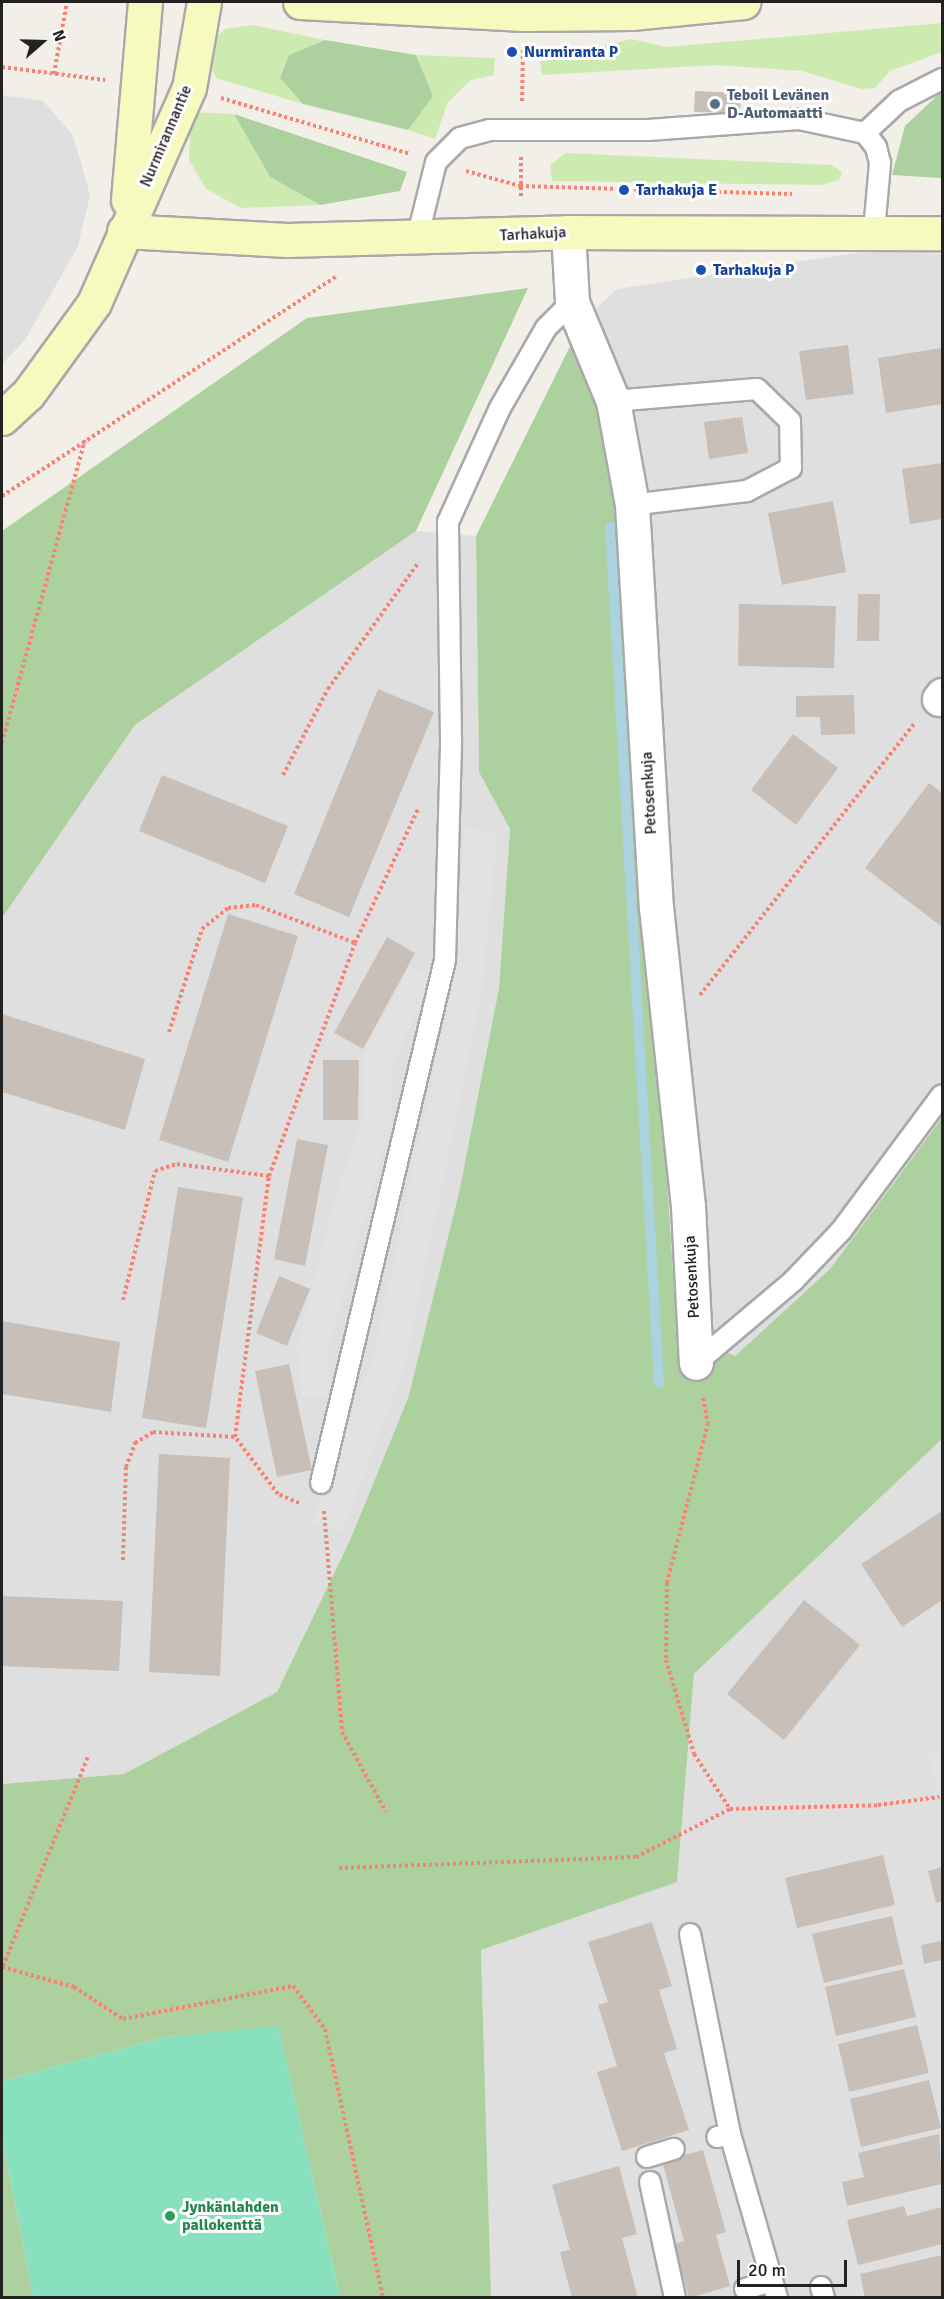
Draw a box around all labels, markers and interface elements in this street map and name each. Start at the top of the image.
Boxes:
north arrow [12,12,72,72]
text: N [48,27,70,44]
place label: Nurmiranta P [524,42,618,62]
marker: Nurmiranta P [505,45,519,59]
street label: Nurmirannantie [136,82,196,190]
place label: Teboil Levänen D-Automaatti [727,85,829,123]
marker: Teboil Levänen D-Automaatti [708,97,722,111]
place label: Tarhakuja E [636,180,717,200]
marker: Tarhakuja E [617,183,631,197]
street label: Tarhakuja [499,223,567,245]
place label: Tarhakuja P [713,260,794,280]
marker: Tarhakuja P [694,263,708,277]
street label: Petosenkuja [637,751,661,835]
street label: Petosenkuja [680,1235,704,1319]
place label: Jynkänlahden pallokenttä [182,2197,279,2235]
marker: Jynkänlahden pallokenttä [163,2209,177,2223]
scale bar [740,2248,850,2286]
text: 20 m [748,2259,786,2281]

